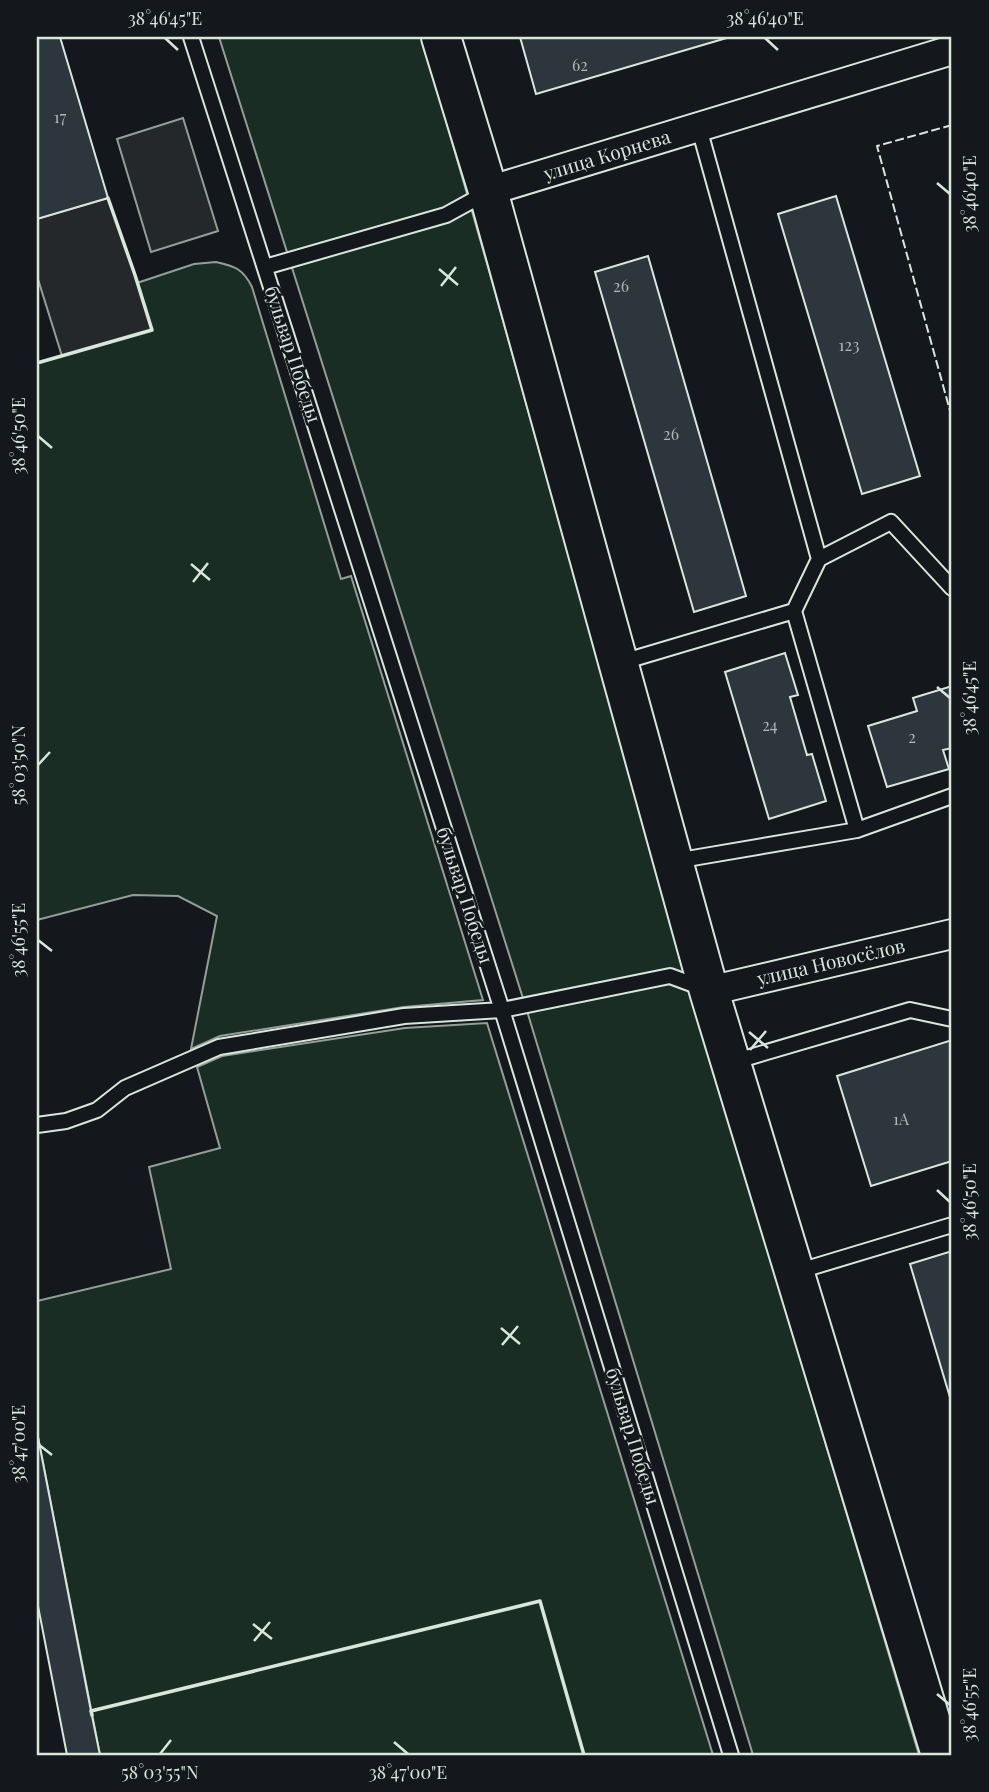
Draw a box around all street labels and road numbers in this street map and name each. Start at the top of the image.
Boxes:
street label: улица Корнева [539,122,674,186]
street label: бульвар Победы [260,282,328,425]
street label: бульвар Победы [432,823,500,966]
street label: улица Новосёлов [753,931,907,991]
street label: бульвар Победы [601,1364,667,1508]

